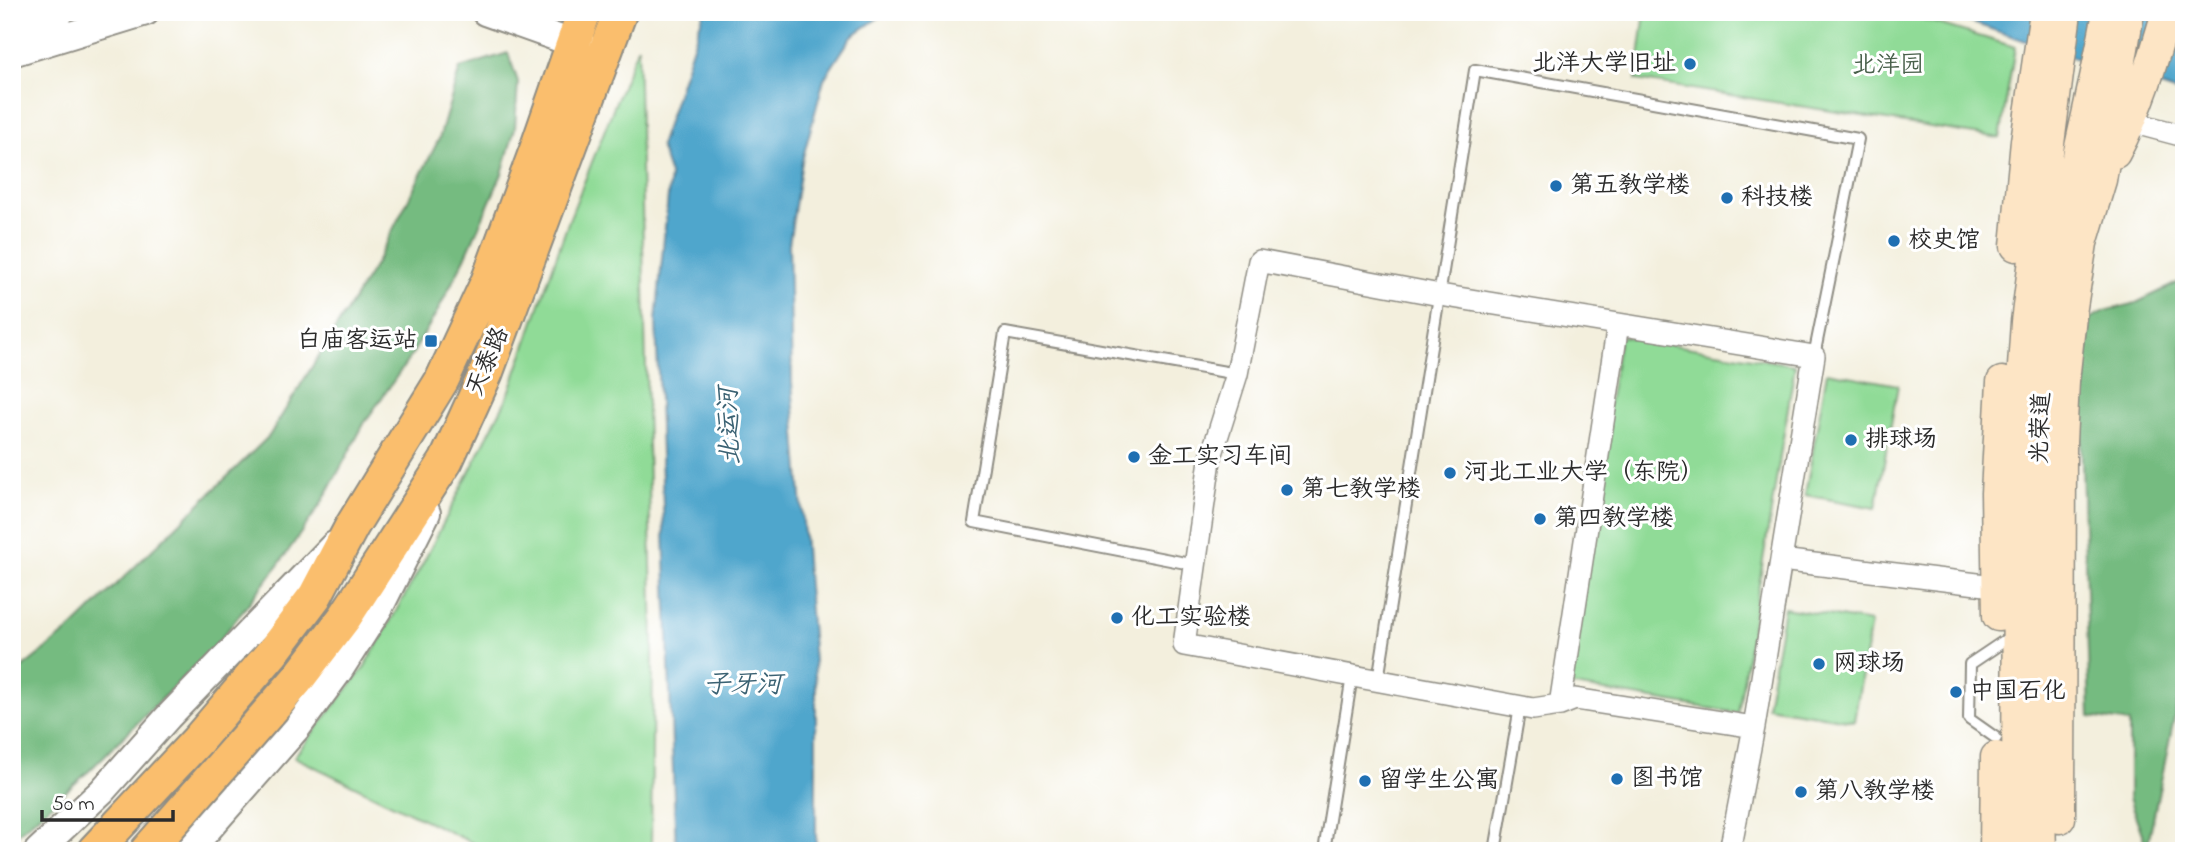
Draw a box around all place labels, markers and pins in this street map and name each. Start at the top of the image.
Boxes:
place label: 北洋大学旧址 [1532,47,1676,82]
marker: 北洋大学旧址 [1682,56,1698,72]
place label: 第五教学楼 [1570,169,1690,204]
marker: 第五教学楼 [1548,178,1564,194]
place label: 科技楼 [1741,181,1813,216]
marker: 科技楼 [1719,190,1735,206]
place label: 校史馆 [1908,224,1980,259]
marker: 校史馆 [1886,233,1902,249]
place label: 白庙客运站 [297,324,417,359]
marker: 白庙客运站 [423,333,439,349]
place label: 排球场 [1865,423,1937,458]
marker: 排球场 [1843,432,1859,448]
place label: 金工实习车间 [1148,440,1292,475]
marker: 金工实习车间 [1126,449,1142,465]
place label: 河北工业大学（东院） [1464,456,1704,491]
marker: 河北工业大学（东院） [1442,465,1458,481]
place label: 第七教学楼 [1301,473,1421,508]
marker: 第七教学楼 [1279,482,1295,498]
place label: 第四教学楼 [1554,502,1674,537]
marker: 第四教学楼 [1532,511,1548,527]
place label: 化工实验楼 [1131,601,1251,636]
marker: 化工实验楼 [1109,610,1125,626]
place label: 网球场 [1833,647,1905,682]
marker: 网球场 [1811,656,1827,672]
place label: 中国石化 [1970,675,2066,710]
marker: 中国石化 [1948,684,1964,700]
place label: 图书馆 [1631,762,1703,797]
place label: 留学生公寓 [1379,764,1499,799]
marker: 图书馆 [1609,771,1625,787]
marker: 留学生公寓 [1357,773,1373,789]
place label: 第八教学楼 [1815,775,1935,810]
marker: 第八教学楼 [1793,784,1809,800]

